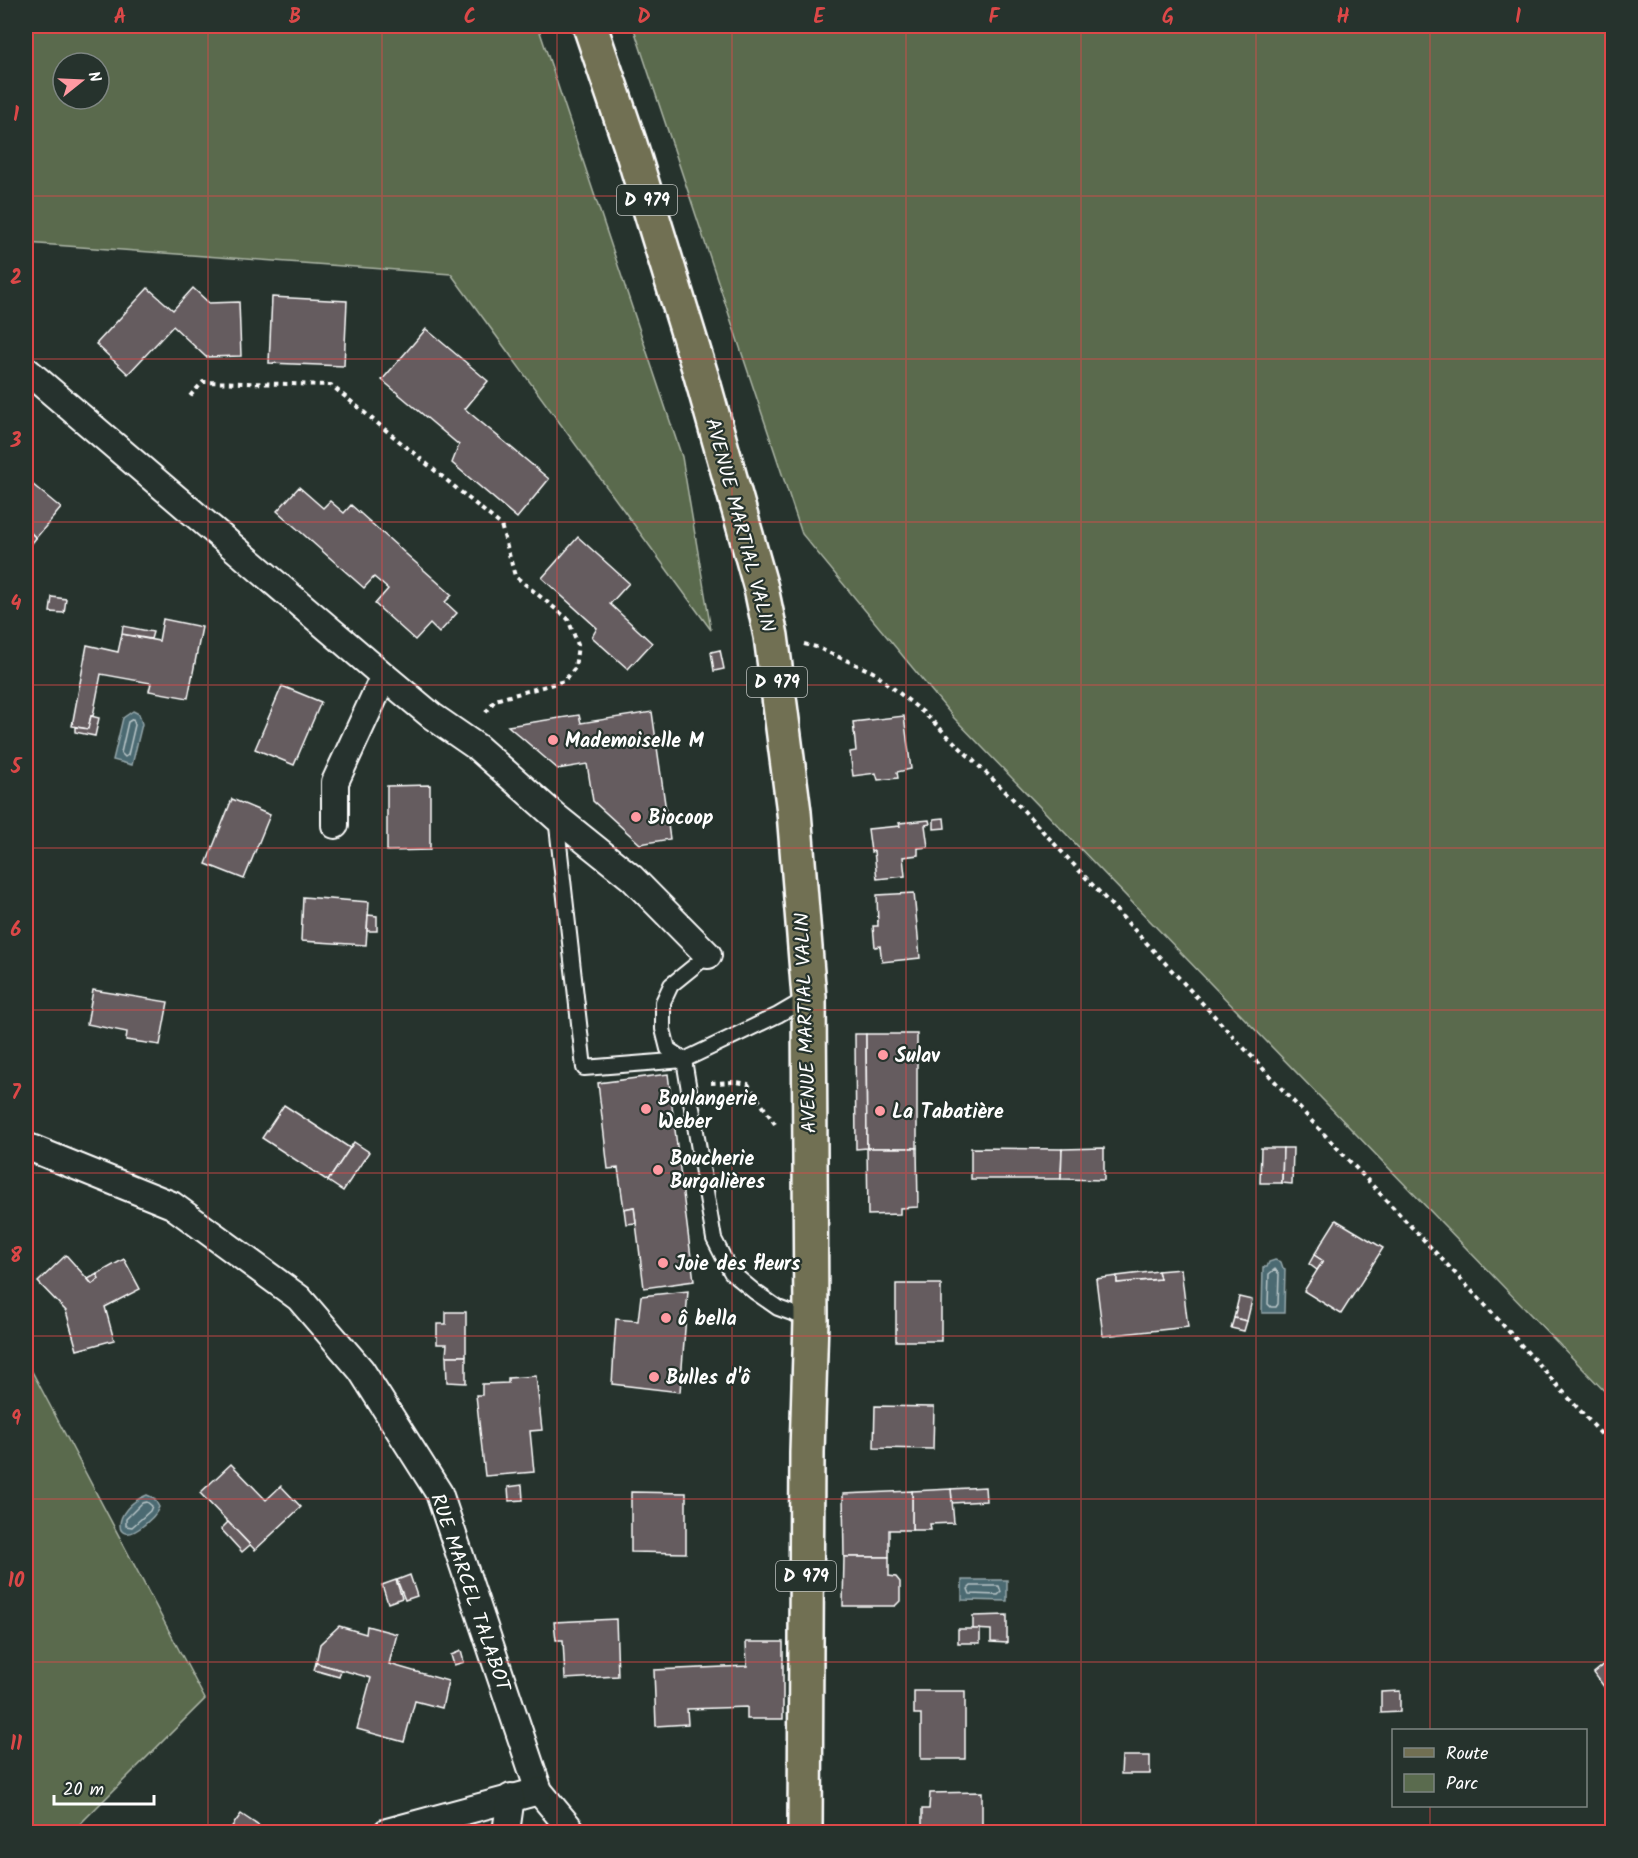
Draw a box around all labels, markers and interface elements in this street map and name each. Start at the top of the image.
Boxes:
text: A [114,2,126,34]
text: B [289,2,301,34]
text: C [464,2,476,34]
text: D [637,2,651,34]
text: E [813,2,825,34]
text: F [989,2,1001,34]
text: G [1162,2,1174,34]
text: H [1336,2,1350,34]
text: I [1515,2,1521,34]
north arrow [51,51,111,111]
text: N [80,68,107,85]
text: 1 [13,100,19,132]
road number: D 979 [617,185,677,215]
text: 2 [10,263,22,295]
street label: AVENUE MARTIAL VALIN [695,415,783,636]
text: 3 [10,426,22,458]
text: 4 [11,589,22,621]
road number: D 979 [747,667,807,697]
place label: Mademoiselle M [565,726,705,758]
marker: Mademoiselle M [546,733,560,747]
text: 5 [10,752,23,784]
place label: Biocoop [648,803,714,835]
marker: Biocoop [629,810,643,824]
street label: AVENUE MARTIAL VALIN [787,912,827,1134]
text: 6 [11,915,22,947]
place label: Sulav [895,1041,940,1073]
marker: Sulav [876,1048,890,1062]
text: 7 [11,1078,21,1110]
place label: Boulangerie Weber [658,1084,758,1139]
place label: La Tabatière [892,1097,1004,1129]
marker: Boulangerie Weber [639,1102,653,1116]
marker: La Tabatière [873,1104,887,1118]
place label: Boucherie Burgalières [670,1144,766,1199]
marker: Boucherie Burgalières [651,1163,665,1177]
text: 8 [10,1241,22,1273]
place label: Joie des fleurs [675,1249,801,1281]
marker: Joie des fleurs [656,1256,670,1270]
place label: ô bella [678,1304,737,1336]
marker: ô bella [659,1311,673,1325]
place label: Bulles d'ô [666,1363,751,1395]
marker: Bulles d'ô [647,1370,661,1384]
text: 9 [11,1404,21,1436]
street label: RUE MARCEL TALABOT [420,1489,519,1698]
road number: D 979 [776,1561,836,1591]
text: 10 [8,1566,25,1598]
text: 11 [10,1729,22,1761]
legend [1392,1729,1587,1807]
text: Route [1446,1740,1488,1769]
scale bar [54,1768,154,1806]
text: Parc [1446,1770,1478,1799]
text: 20 m [63,1776,104,1805]

